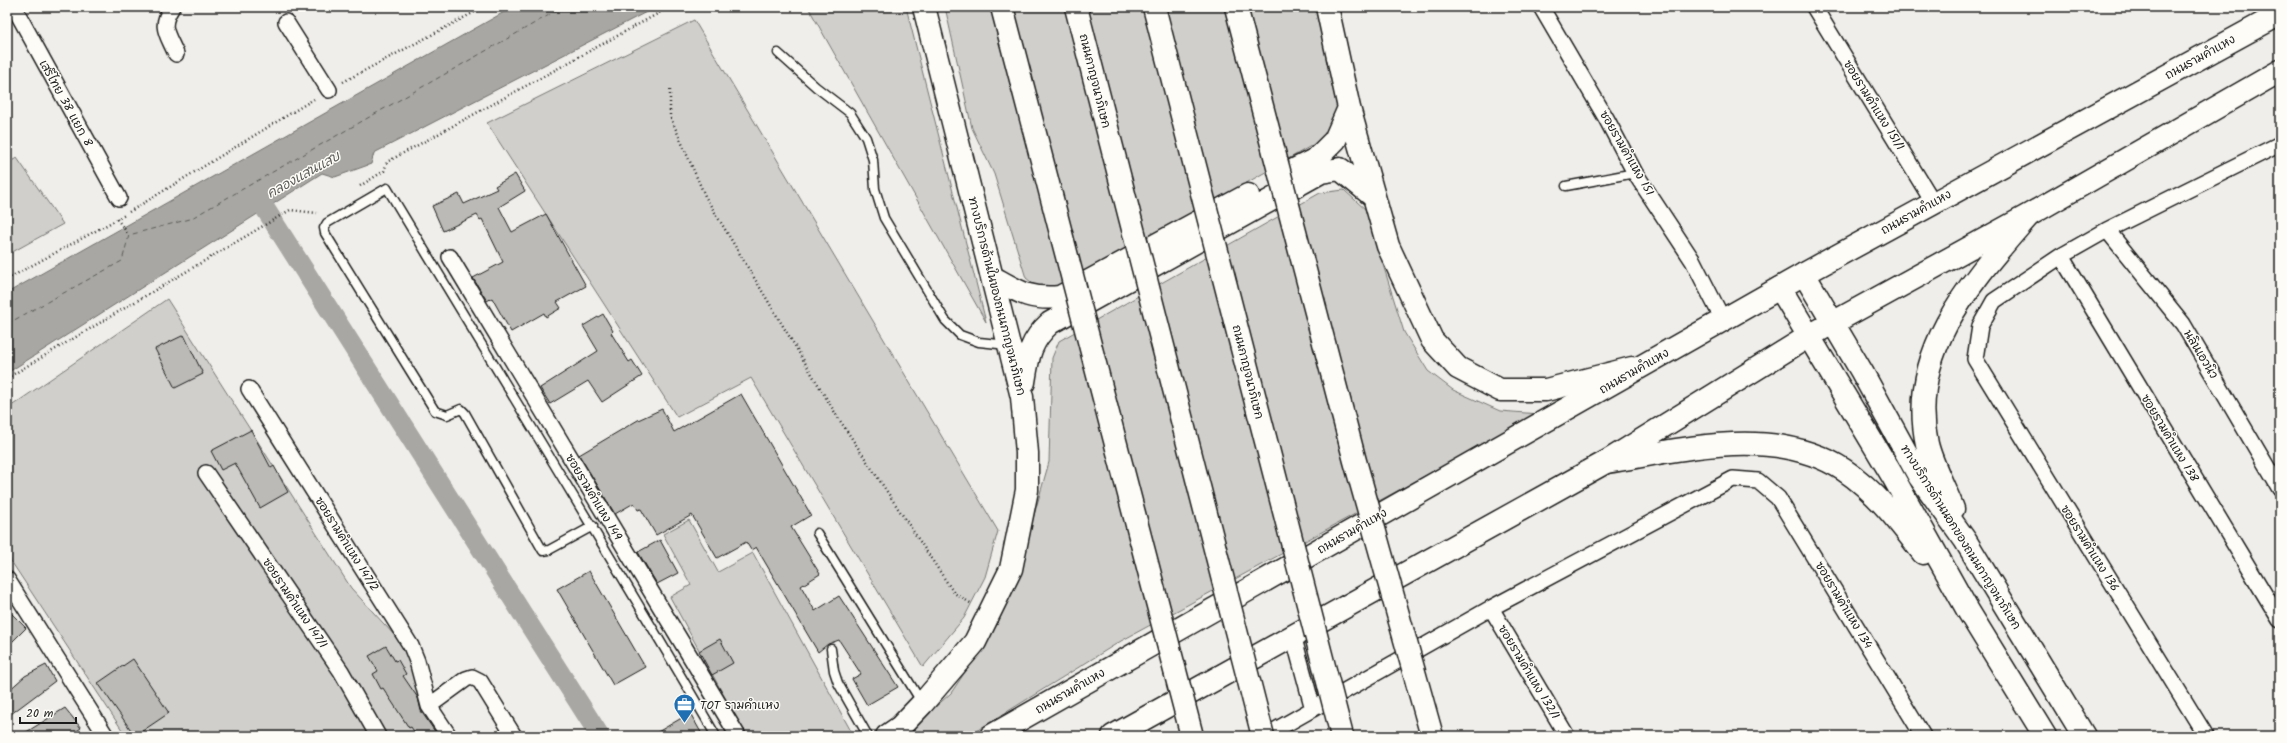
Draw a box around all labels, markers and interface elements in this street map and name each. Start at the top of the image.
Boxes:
street label: ถนนรามคำแหง [2162,30,2239,85]
street label: ถนนกาญจนาภิเษก [1074,32,1115,130]
street label: เสรีไทย 38 แยก 8 [34,56,98,151]
street label: ซอยรามคำแหง 151/1 [1838,56,1909,154]
street label: ซอยรามคำแหง 151 [1594,107,1659,200]
water label: คลองแสนแสบ [263,146,345,204]
street label: ถนนรามคำแหง [1878,185,1955,240]
street label: ทางบริการด้านในของถนนกาญจนาภิเษก [963,195,1030,398]
street label: ถนนกาญจนาภิเษก [1227,323,1268,421]
street label: นลินเอวนิว [2178,326,2223,383]
street label: ถนนรามคำแหง [1596,344,1673,399]
street label: ซอยรามคำแหง 138 [2136,391,2204,486]
street label: ทางบริการด้านนอกของถนนกาญจนาภิเษก [1896,441,2026,633]
street label: ซอยรามคำแหง 149 [560,450,627,544]
street label: ซอยรามคำแหง 147/2 [310,493,383,595]
street label: ซอยรามคำแหง 136 [2055,501,2124,595]
street label: ถนนรามคำแหง [1314,504,1391,559]
street label: ซอยรามคำแหง 147/1 [257,554,332,653]
street label: ซอยรามคำแหง 134 [1810,558,1877,653]
street label: ซอยรามคำแหง 132/1 [1493,621,1564,723]
street label: ถนนรามคำแหง [1032,664,1109,719]
office icon: TOT รามคำแหง [671,692,697,725]
place label: TOT รามคำแหง [700,696,779,715]
scale bar [20,699,76,725]
text: 20 m [26,704,54,723]

